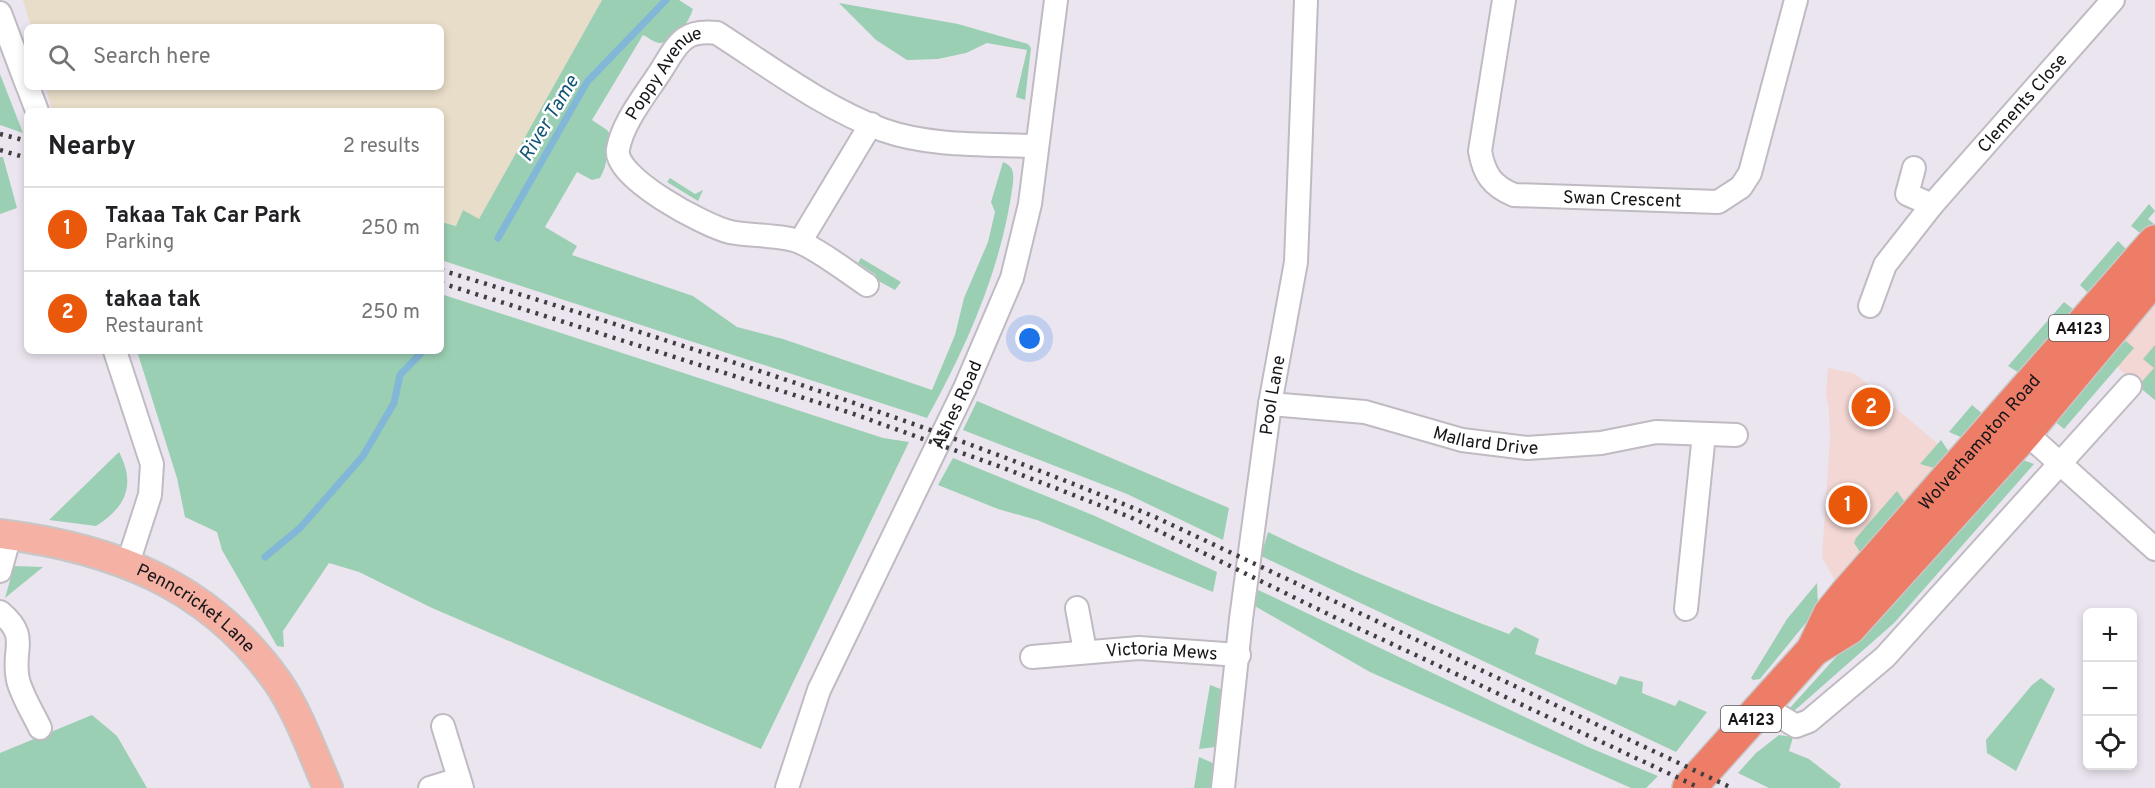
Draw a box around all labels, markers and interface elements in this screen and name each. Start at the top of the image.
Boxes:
street label: Poppy Avenue [621,23,704,125]
search box [24,24,444,90]
icon: search [45,41,78,74]
text: Search here [93,44,211,71]
street label: Clements Close [1973,49,2073,158]
water label: River Tame [514,70,586,167]
text: Nearby [48,131,136,164]
text: 2 results [343,134,420,160]
street label: Swan Crescent [1563,187,1682,214]
text: Takaa Tak Car Park [105,203,301,230]
text: 1 [64,216,72,242]
text: 250 m [361,216,420,242]
text: Parking [105,230,174,256]
text: takaa tak [105,287,201,314]
text: 2 [61,300,74,326]
text: 250 m [361,300,420,326]
text: Restaurant [105,314,204,340]
road number: A4123 [2049,315,2109,341]
your location [1015,324,1044,353]
street label: Pool Lane [1256,354,1292,437]
street label: Ashes Road [927,357,988,453]
street label: Wolverhampton Road [1915,370,2046,516]
pin: 2 [1852,384,1890,430]
street label: Mallard Drive [1430,422,1539,461]
pin: 1 [1828,482,1868,528]
street label: Penncricket Lane [132,559,259,658]
map controls [2083,608,2137,770]
button: + [2083,608,2137,662]
street label: Victoria Mews [1105,638,1218,666]
button: − [2083,662,2137,716]
road number: A4123 [1721,706,1781,732]
button: locate [2083,716,2137,770]

